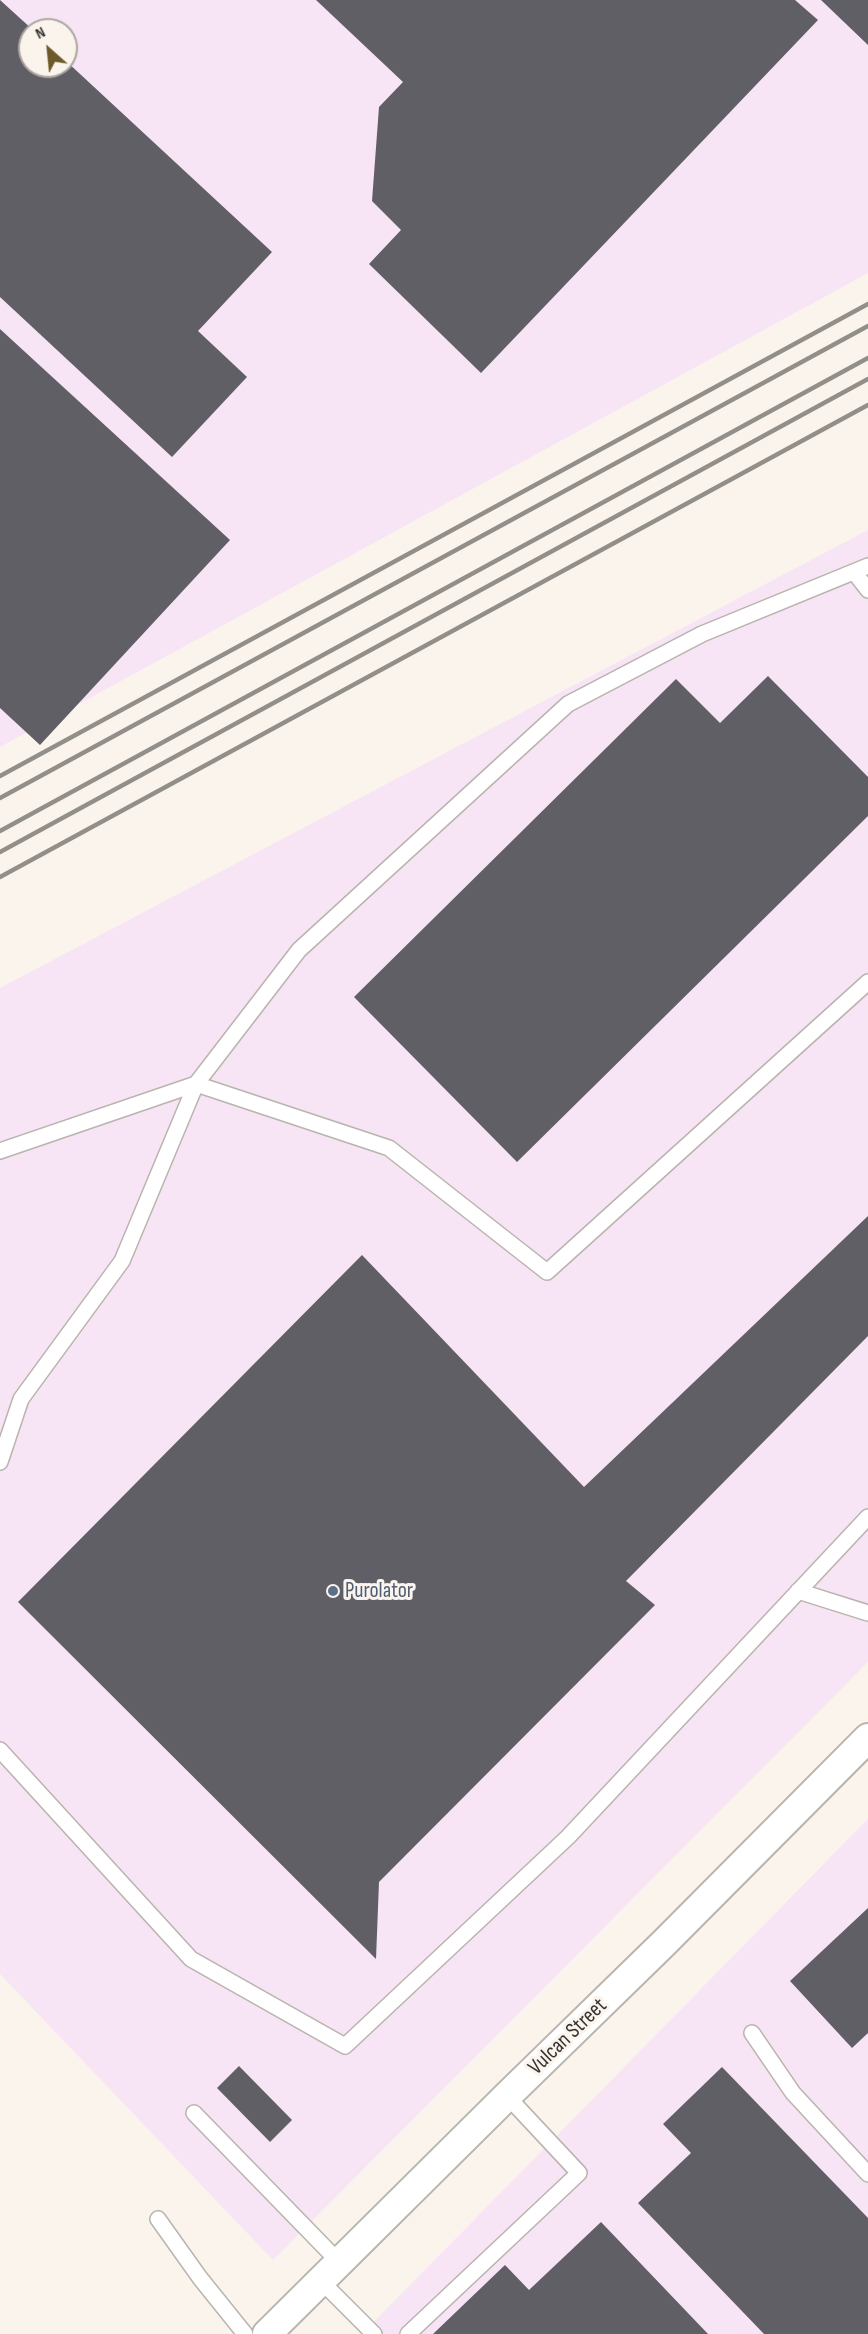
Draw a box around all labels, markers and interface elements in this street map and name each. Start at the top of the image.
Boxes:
north arrow [18,18,78,78]
text: N [32,23,49,44]
place label: Purolator [345,1578,413,1604]
marker: Purolator [326,1584,340,1598]
street label: Vulcan Street [523,1993,613,2081]

